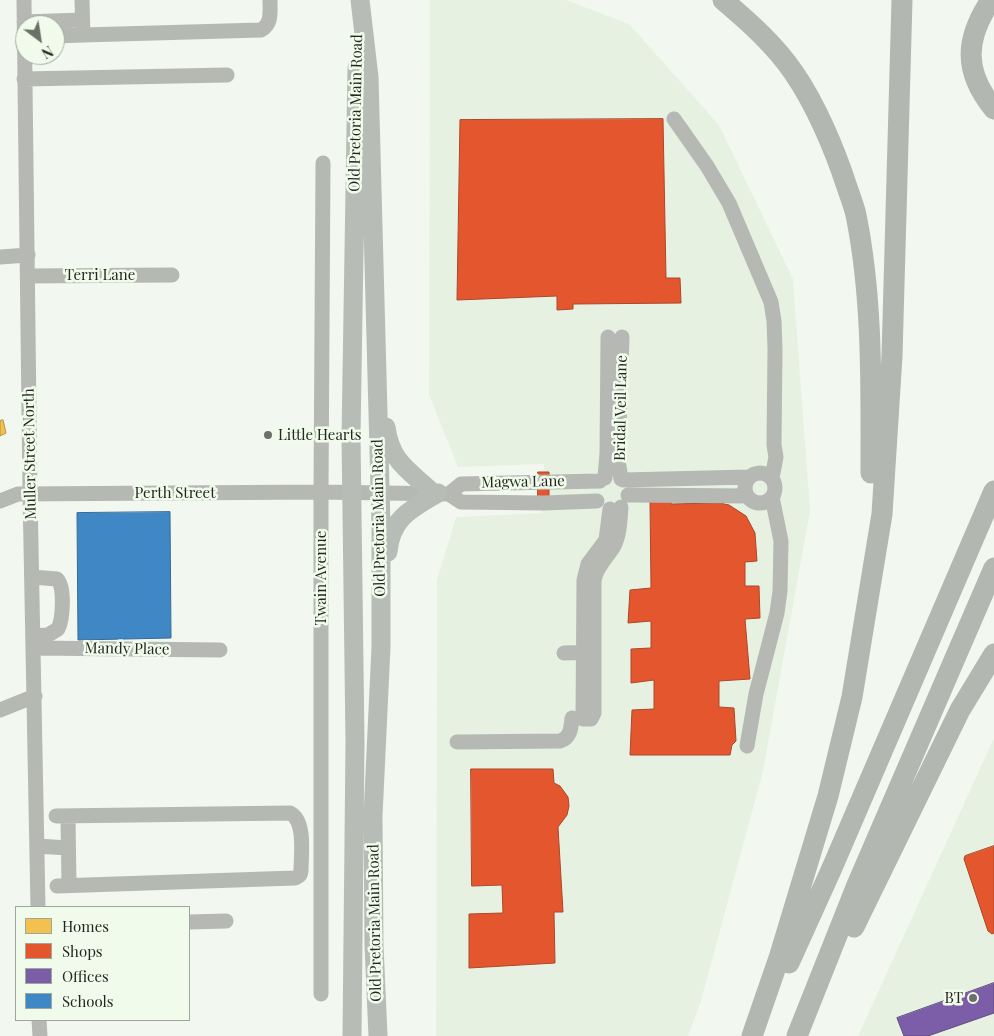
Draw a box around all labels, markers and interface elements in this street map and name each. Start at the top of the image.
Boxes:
north arrow [15,15,65,65]
street label: Old Pretoria Main Road [346,34,366,192]
text: N [38,42,57,63]
street label: Terri Lane [65,266,135,284]
street label: Bridal Veil Lane [611,355,631,461]
street label: Muller Street North [20,388,40,520]
place label: Little Hearts [278,426,362,444]
marker: Little Hearts [262,429,274,441]
street label: Old Pretoria Main Road [369,439,389,597]
street label: Magwa Lane [481,472,565,492]
street label: Perth Street [134,484,216,502]
street label: Twain Avenue [312,531,330,625]
street label: Mandy Place [84,639,170,659]
street label: Old Pretoria Main Road [365,844,385,1002]
legend [15,906,190,1021]
text: Homes [62,916,109,936]
text: Shops [62,941,103,961]
text: Offices [62,966,109,986]
place label: BT [944,989,963,1007]
text: Schools [62,991,114,1011]
marker: BT [967,992,979,1004]

